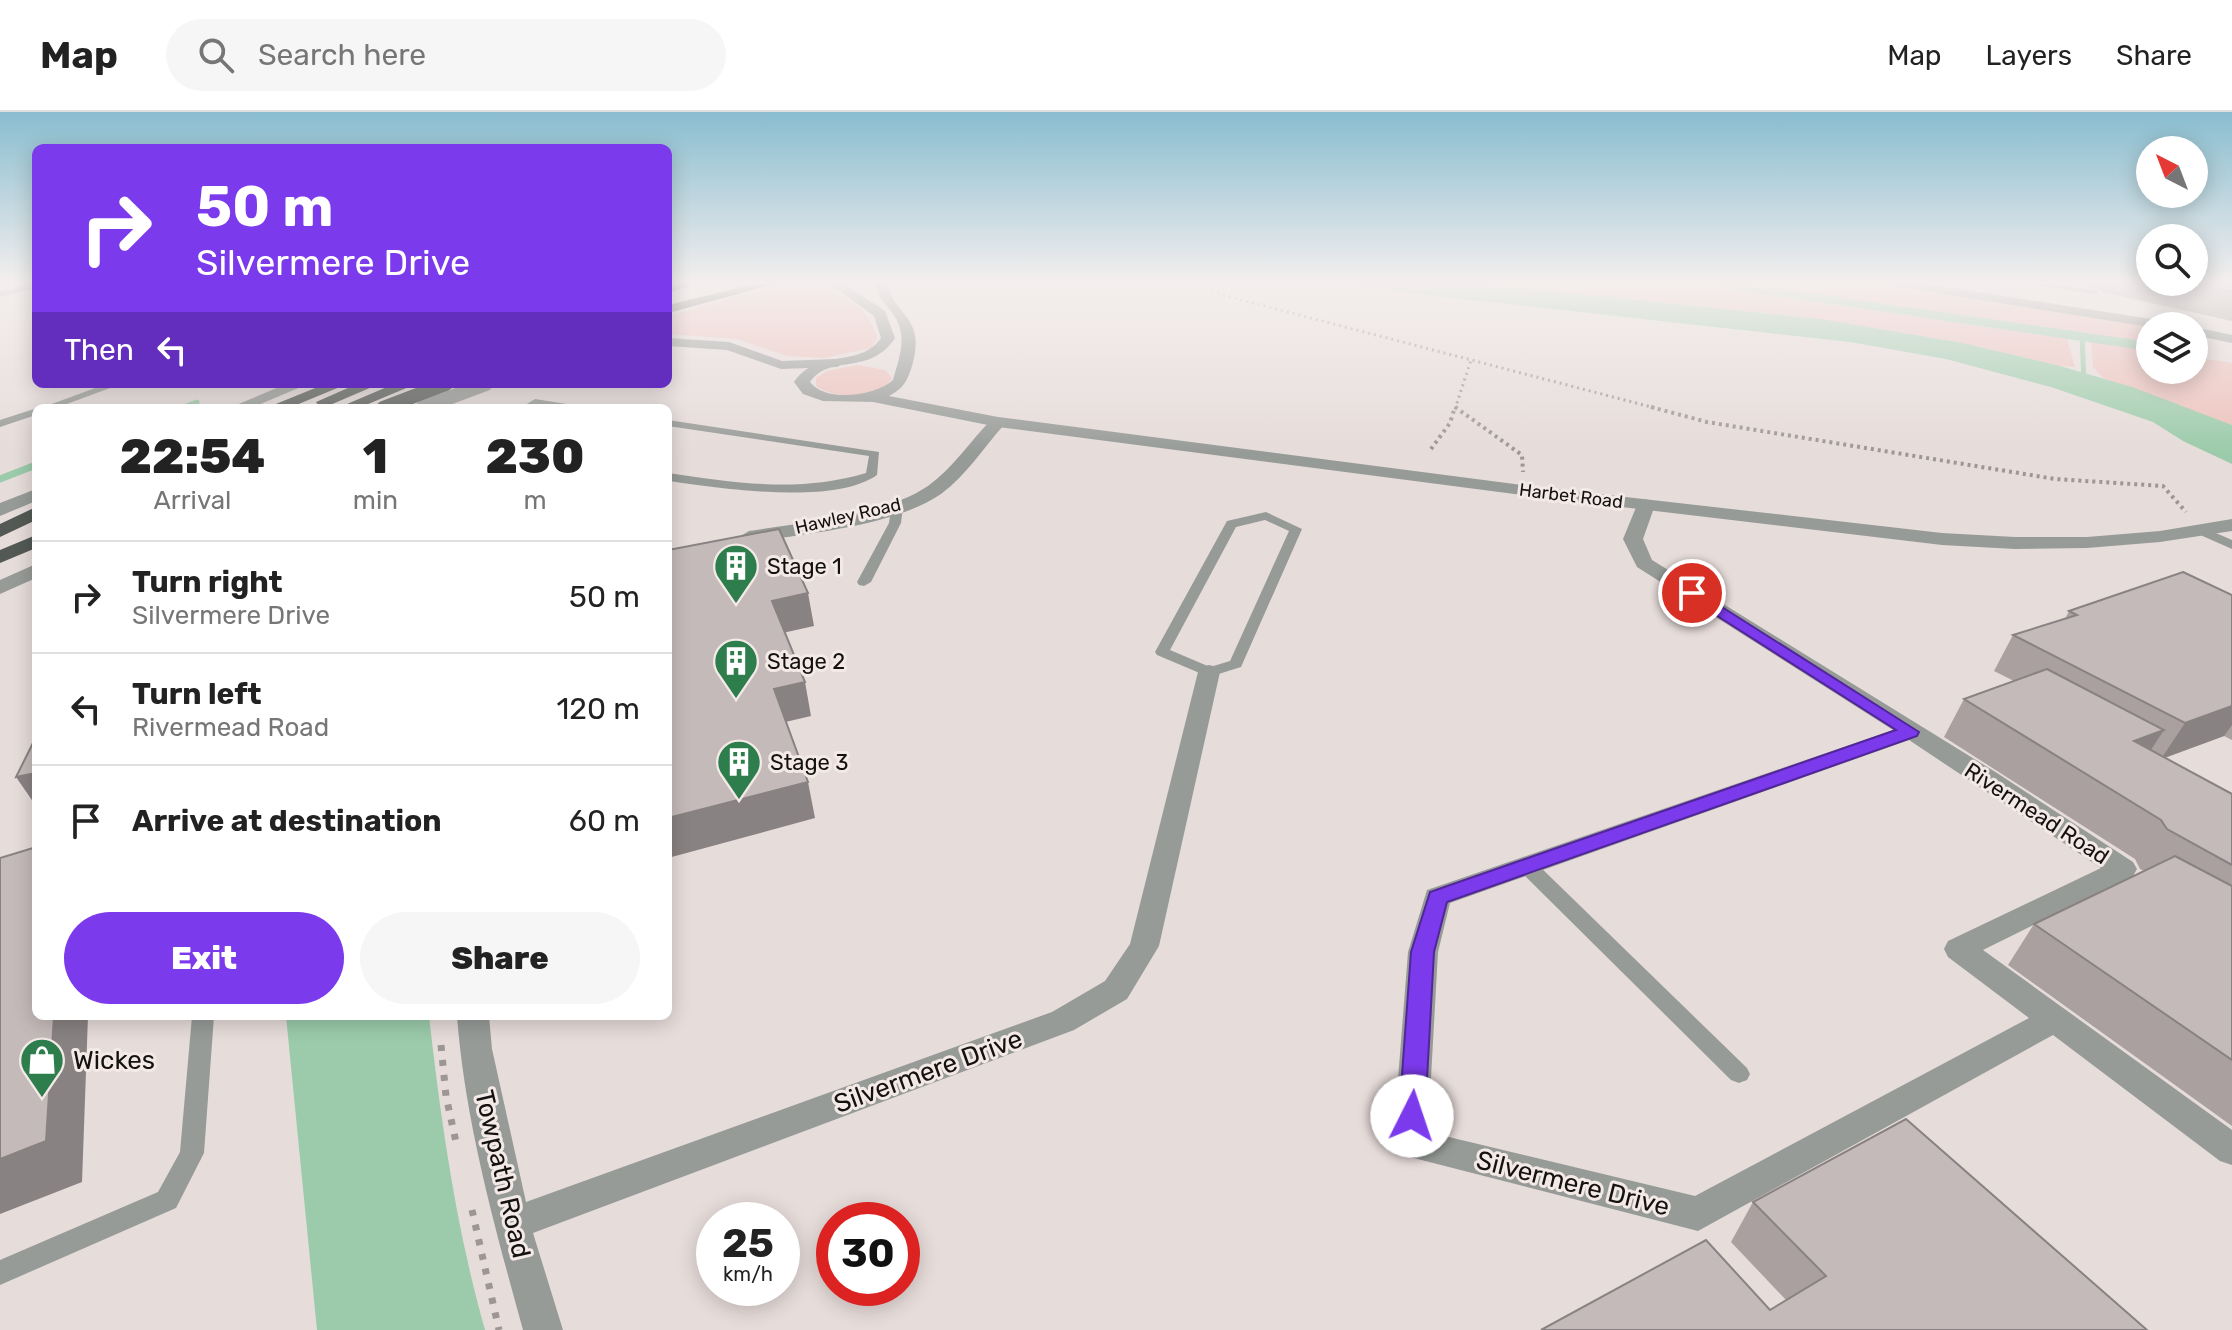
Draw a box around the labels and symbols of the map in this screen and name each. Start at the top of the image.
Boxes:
north arrow [2136,136,2208,208]
street label: Harbet Road [1518,479,1624,513]
street label: Hawley Road [793,493,903,539]
building icon: Stage 1 [712,542,760,605]
place label: Stage 1 [767,553,842,580]
pin [1658,559,1726,627]
building icon: Stage 2 [712,637,760,700]
place label: Stage 2 [767,648,845,675]
building icon: Stage 3 [715,738,763,801]
place label: Stage 3 [770,749,849,776]
street label: Rivermead Road [1959,757,2114,870]
street label: Silvermere Drive [830,1023,1026,1120]
shop icon: Wickes [18,1036,66,1099]
place label: Wickes [73,1045,155,1076]
position arrow [1370,1074,1454,1158]
street label: Towpath Road [468,1087,537,1261]
street label: Silvermere Drive [1473,1145,1673,1222]
speed limit sign: 30 [816,1202,920,1306]

